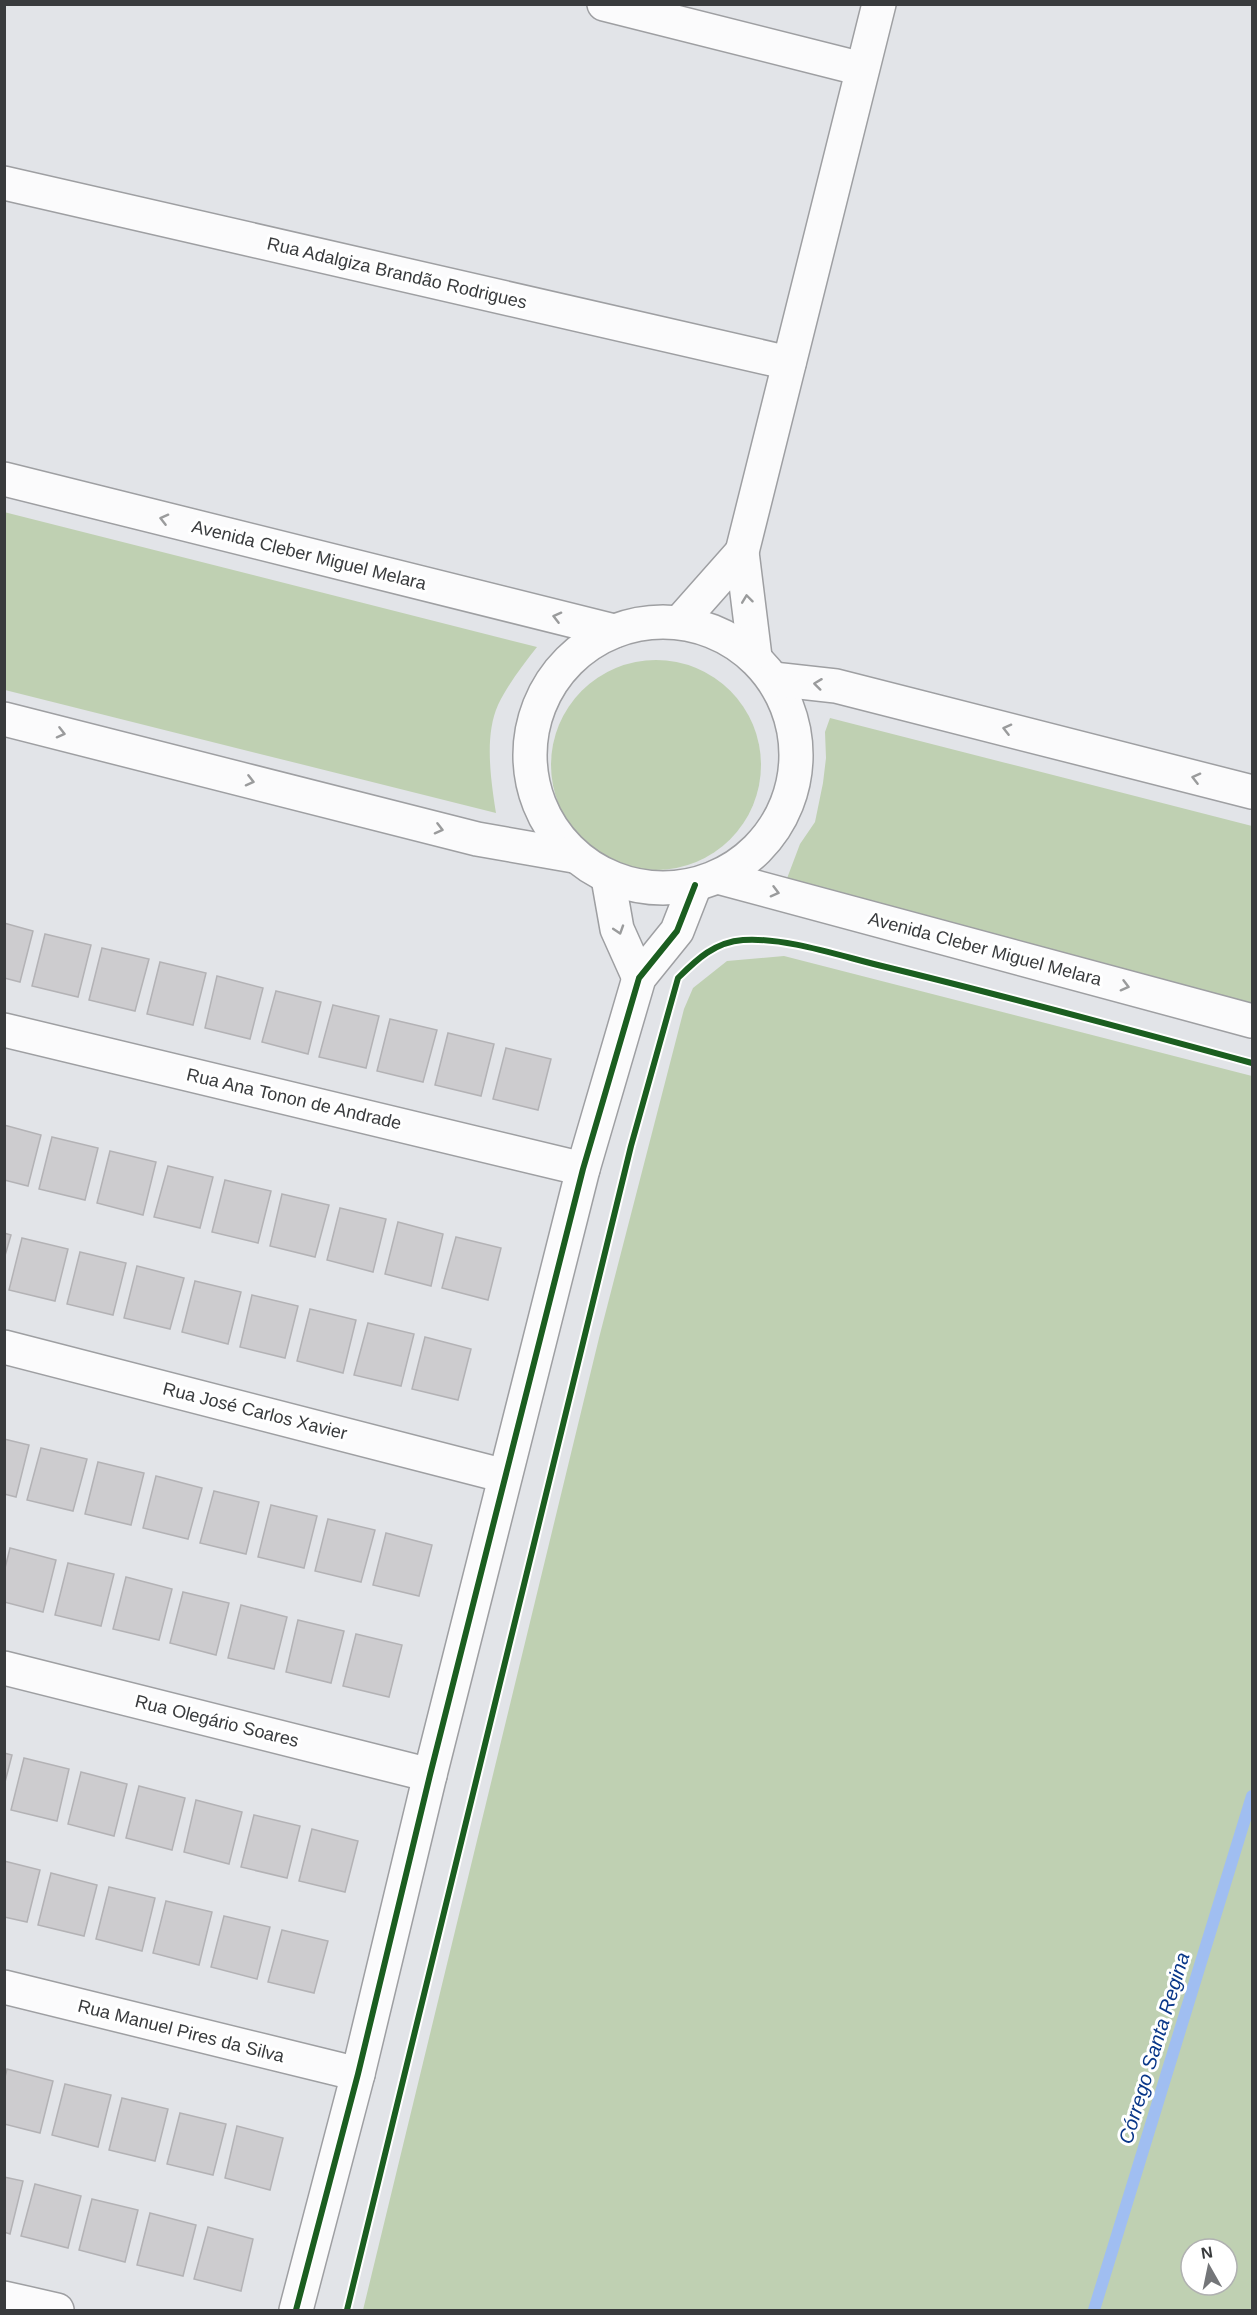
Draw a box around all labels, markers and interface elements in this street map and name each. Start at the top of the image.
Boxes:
street label: Rua Adalgiza Brandão Rodrigues [265,233,529,313]
one-way arrow [159,513,169,526]
street label: Avenida Cleber Miguel Melara [190,516,429,594]
one-way arrow [742,594,754,604]
one-way arrow [552,611,562,624]
one-way arrow [813,678,822,690]
one-way arrow [1002,724,1012,737]
one-way arrow [56,726,66,739]
one-way arrow [1191,772,1201,785]
one-way arrow [245,774,255,787]
one-way arrow [434,822,444,835]
one-way arrow [769,885,780,897]
street label: Avenida Cleber Miguel Melara [866,908,1105,990]
one-way arrow [612,924,624,935]
one-way arrow [1120,979,1130,992]
street label: Rua Ana Tonon de Andrade [185,1065,403,1133]
street label: Rua José Carlos Xavier [161,1378,349,1444]
street label: Rua Olegário Soares [133,1691,301,1751]
water label: Córrego Santa Regina [1114,1950,1194,2146]
street label: Rua Manuel Pires da Silva [76,1996,287,2067]
north arrow [1179,2237,1239,2297]
text: N [1200,2243,1214,2262]

